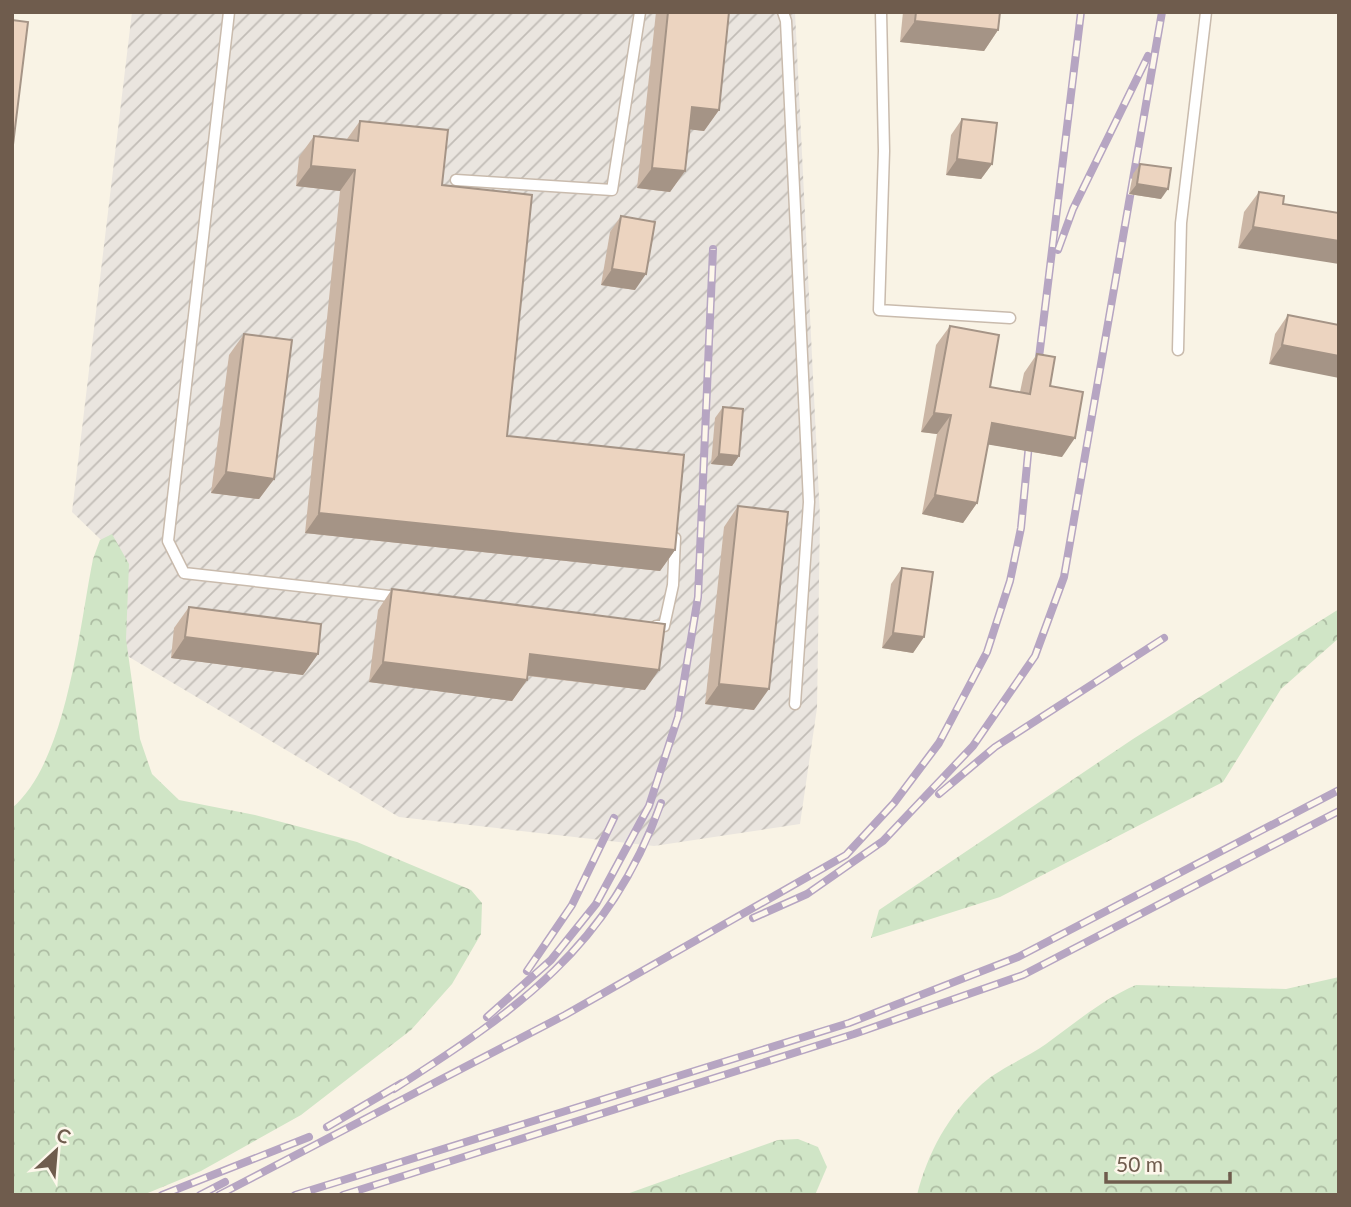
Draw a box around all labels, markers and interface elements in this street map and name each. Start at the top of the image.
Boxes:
north arrow [21,1116,91,1186]
text: С [53,1122,75,1149]
scale bar [1106,1140,1230,1184]
text: 50 m [1116,1151,1163,1176]

